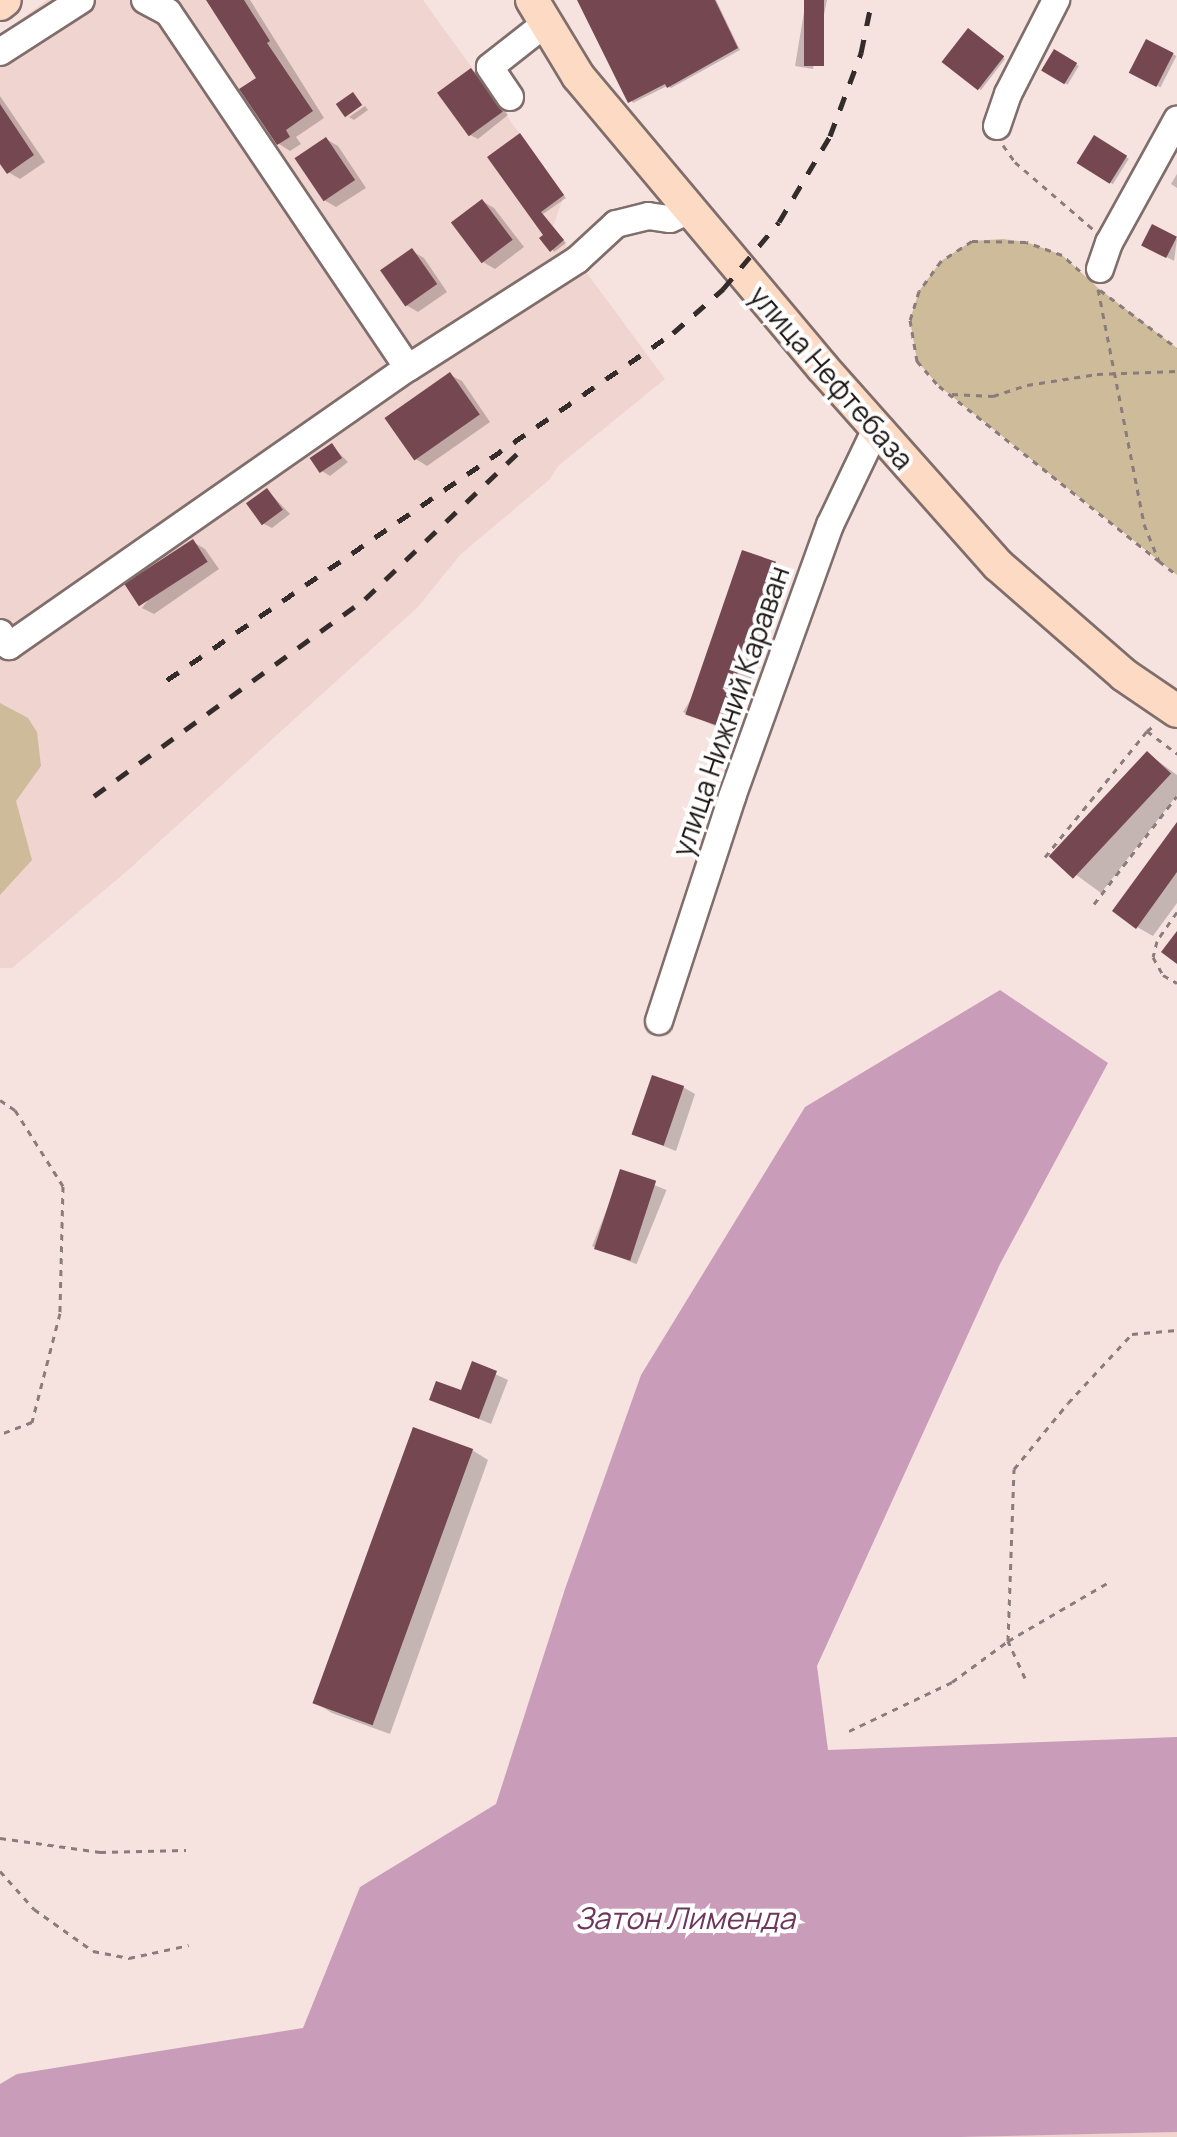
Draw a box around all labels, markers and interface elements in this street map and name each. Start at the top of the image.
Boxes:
street label: улица Нефтебаза [743,278,921,476]
street label: улица Нижний Караван [665,561,795,861]
water label: Затон Лименда [575,1900,795,1936]

